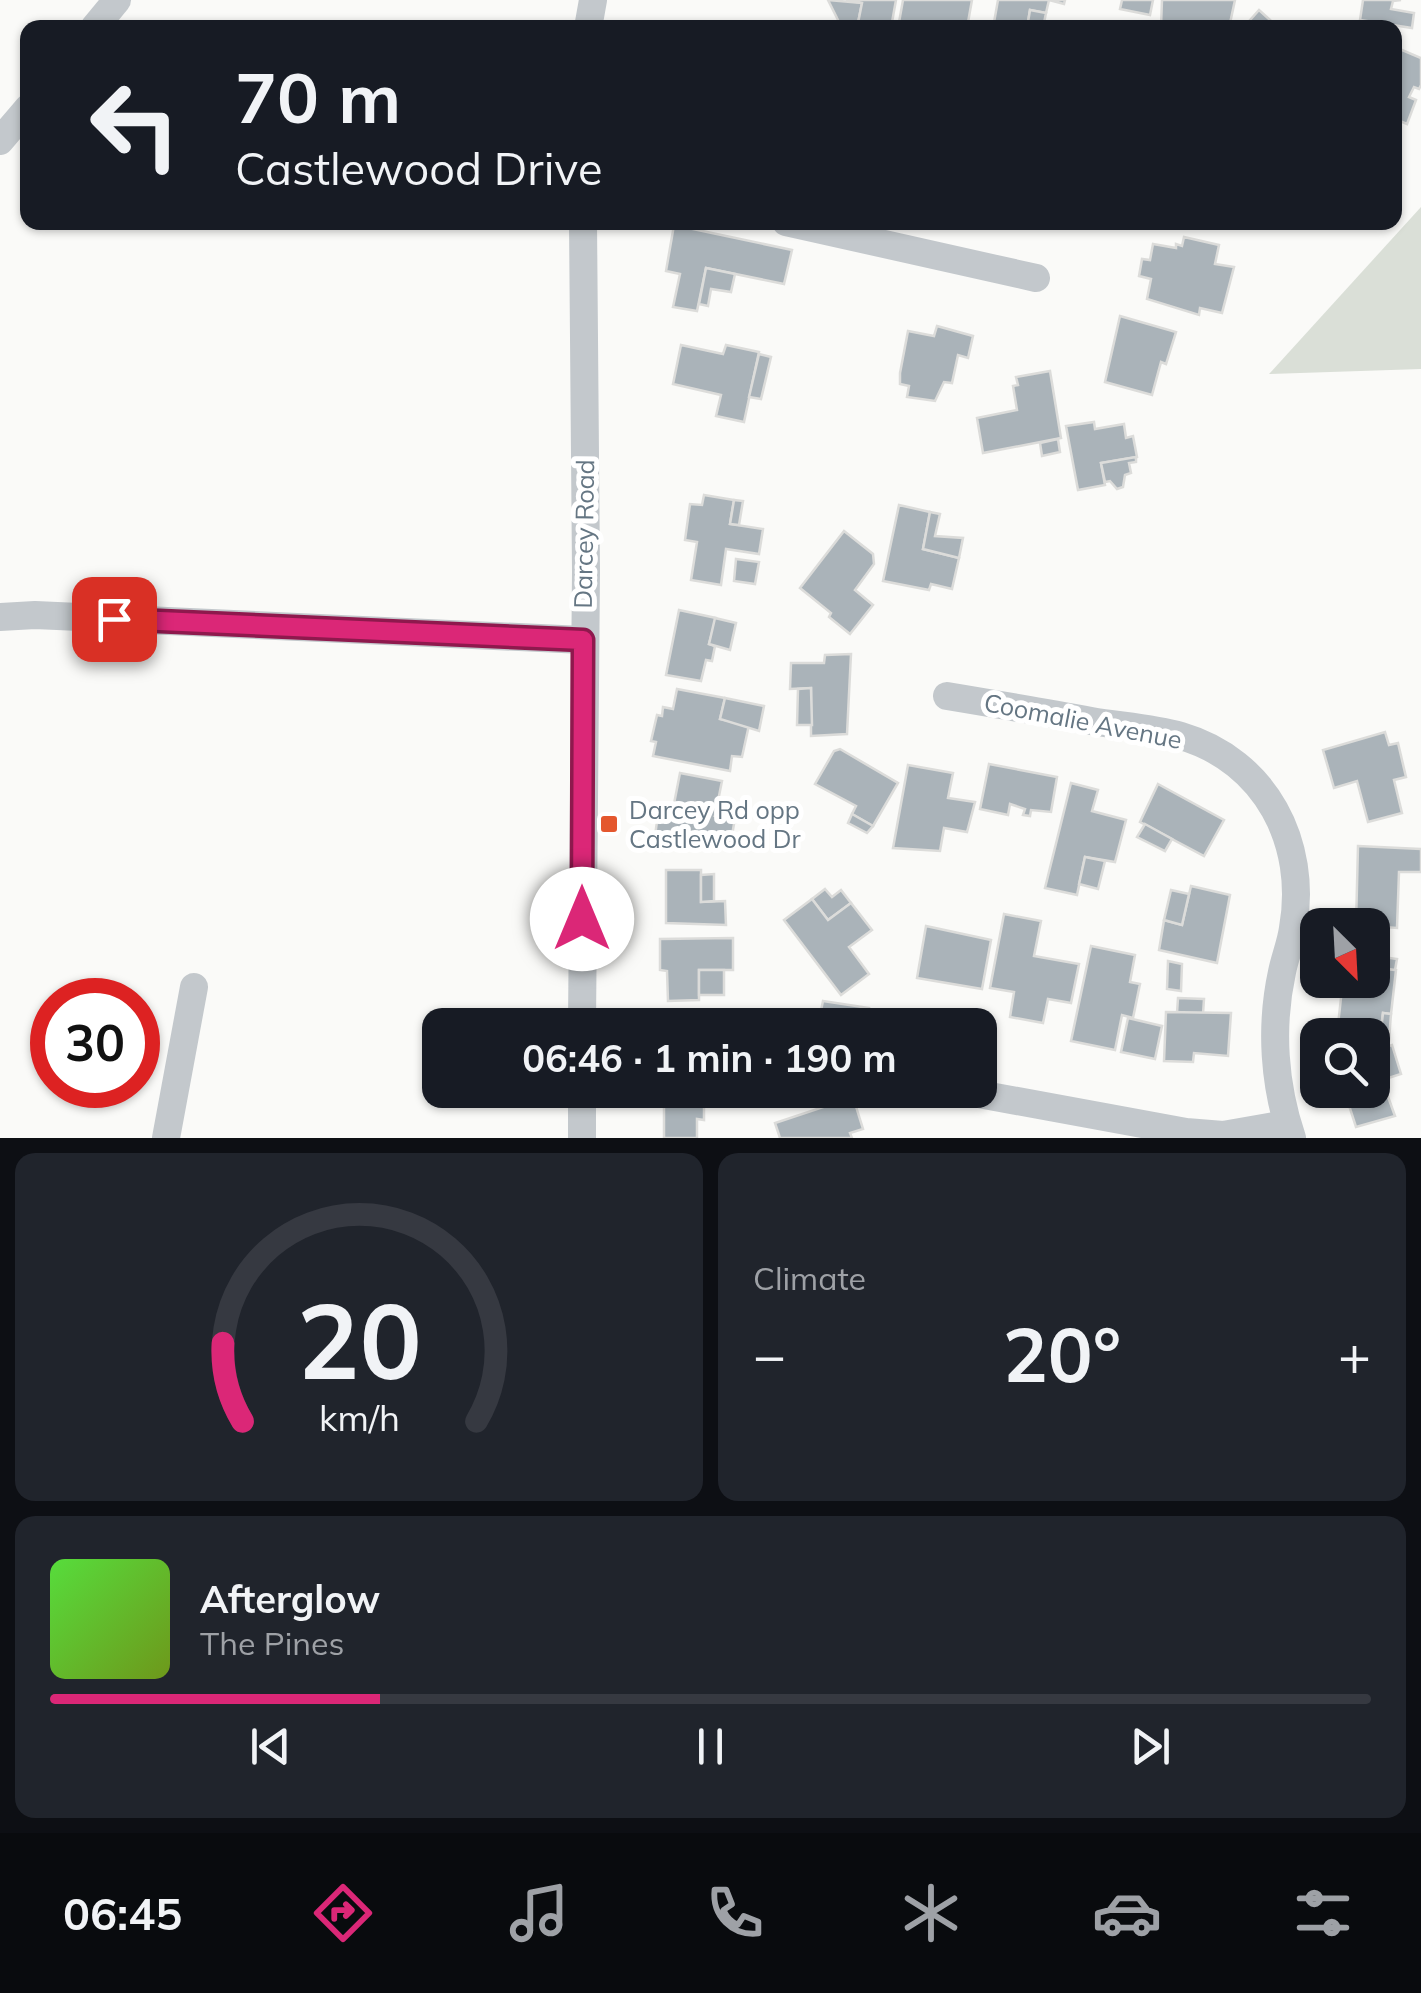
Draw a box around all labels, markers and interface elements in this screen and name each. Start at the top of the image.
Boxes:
text: 70 m [235,53,401,141]
icon: left [70,60,200,190]
text: Castlewood Drive [235,140,602,196]
street label: Darcey Road [567,459,600,609]
pin [72,577,157,662]
icon: arrive [87,592,142,647]
street label: Coomalie Avenue [982,686,1185,755]
place label: Darcey Rd opp Castlewood Dr [629,794,800,854]
marker: Darcey Rd opp Castlewood Dr [598,813,620,835]
position arrow [530,867,634,971]
north arrow [1300,908,1390,998]
map controls [1300,908,1390,1108]
speed limit sign: 30 [30,978,160,1108]
button: search [1300,1018,1390,1108]
text: 06:46 · 1 min · 190 m [522,1034,897,1082]
text: Climate [753,1258,866,1298]
text: 20 [297,1274,421,1405]
text: 20° [1003,1307,1121,1401]
text: − [753,1320,786,1389]
text: + [1338,1320,1371,1389]
text: km/h [319,1395,399,1440]
text: Afterglow [200,1575,380,1623]
text: The Pines [200,1623,344,1663]
icon: previous [243,1719,298,1774]
icon: pause [683,1719,738,1774]
icon: next [1123,1719,1178,1774]
icon: directions [308,1878,378,1948]
icon: music [504,1878,574,1948]
icon: phone [700,1878,770,1948]
icon: climate [896,1878,966,1948]
icon: car [1092,1878,1162,1948]
icon: filters [1288,1878,1358,1948]
text: 06:45 [63,1885,182,1941]

